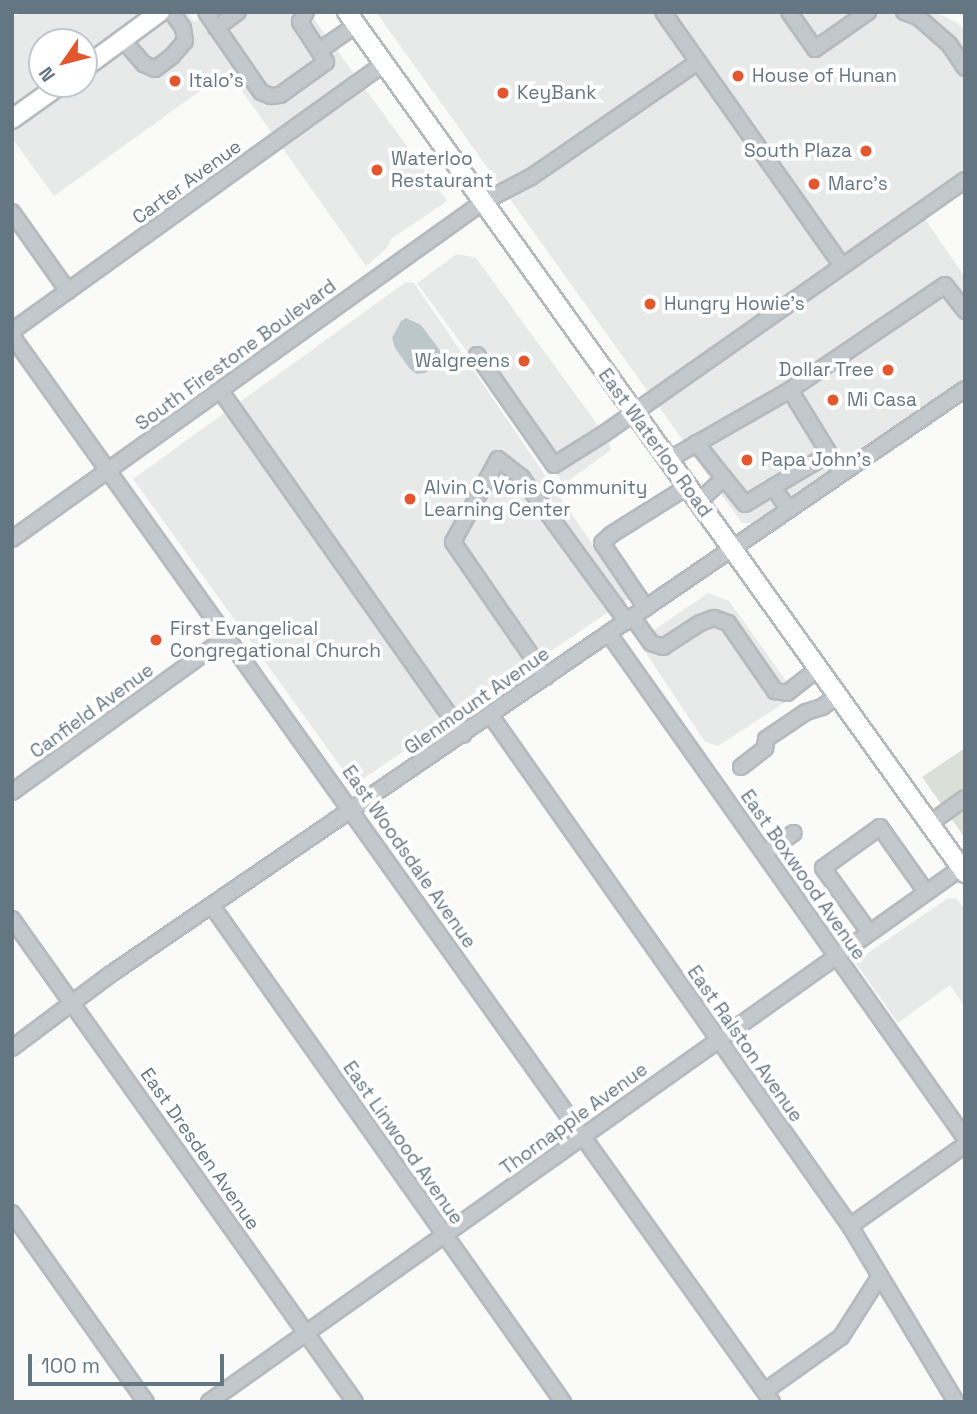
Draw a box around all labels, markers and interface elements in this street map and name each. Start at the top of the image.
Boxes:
north arrow [28,28,98,98]
text: N [33,62,61,87]
place label: House of Hunan [752,65,897,87]
marker: House of Hunan [730,68,746,84]
place label: Italo's [189,70,244,92]
marker: Italo's [167,73,183,89]
place label: KeyBank [517,82,596,104]
marker: KeyBank [495,85,511,101]
street label: Carter Avenue [128,135,246,229]
place label: South Plaza [744,140,852,162]
marker: South Plaza [858,143,874,159]
place label: Waterloo Restaurant [391,148,493,192]
marker: Waterloo Restaurant [369,162,385,178]
place label: Marc's [828,173,888,195]
marker: Marc's [806,176,822,192]
street label: South Firestone Boulevard [131,275,341,435]
place label: Hungry Howie's [664,293,805,315]
marker: Hungry Howie's [642,296,658,312]
place label: Walgreens [415,350,510,372]
marker: Walgreens [516,353,532,369]
place label: Dollar Tree [778,359,874,381]
marker: Dollar Tree [880,362,896,378]
street label: East Waterloo Road [593,364,717,522]
place label: Mi Casa [847,389,917,411]
marker: Mi Casa [825,392,841,408]
place label: Papa John's [761,449,871,471]
marker: Papa John's [739,452,755,468]
place label: Alvin C. Voris Community Learning Center [424,477,648,521]
marker: Alvin C. Voris Community Learning Center [402,491,418,507]
place label: First Evangelical Congregational Church [170,618,381,662]
marker: First Evangelical Congregational Church [148,632,164,648]
street label: Glenmount Avenue [400,642,554,760]
street label: Canfield Avenue [26,659,158,763]
street label: East Woodsdale Avenue [337,761,481,953]
street label: East Boxwood Avenue [736,785,870,965]
street label: East Ralston Avenue [682,961,808,1127]
street label: East Linwood Avenue [338,1057,468,1229]
street label: Thornapple Avenue [496,1058,652,1180]
street label: East Dresden Avenue [135,1064,265,1234]
scale bar [32,1340,228,1384]
text: 100 m [41,1352,100,1379]

